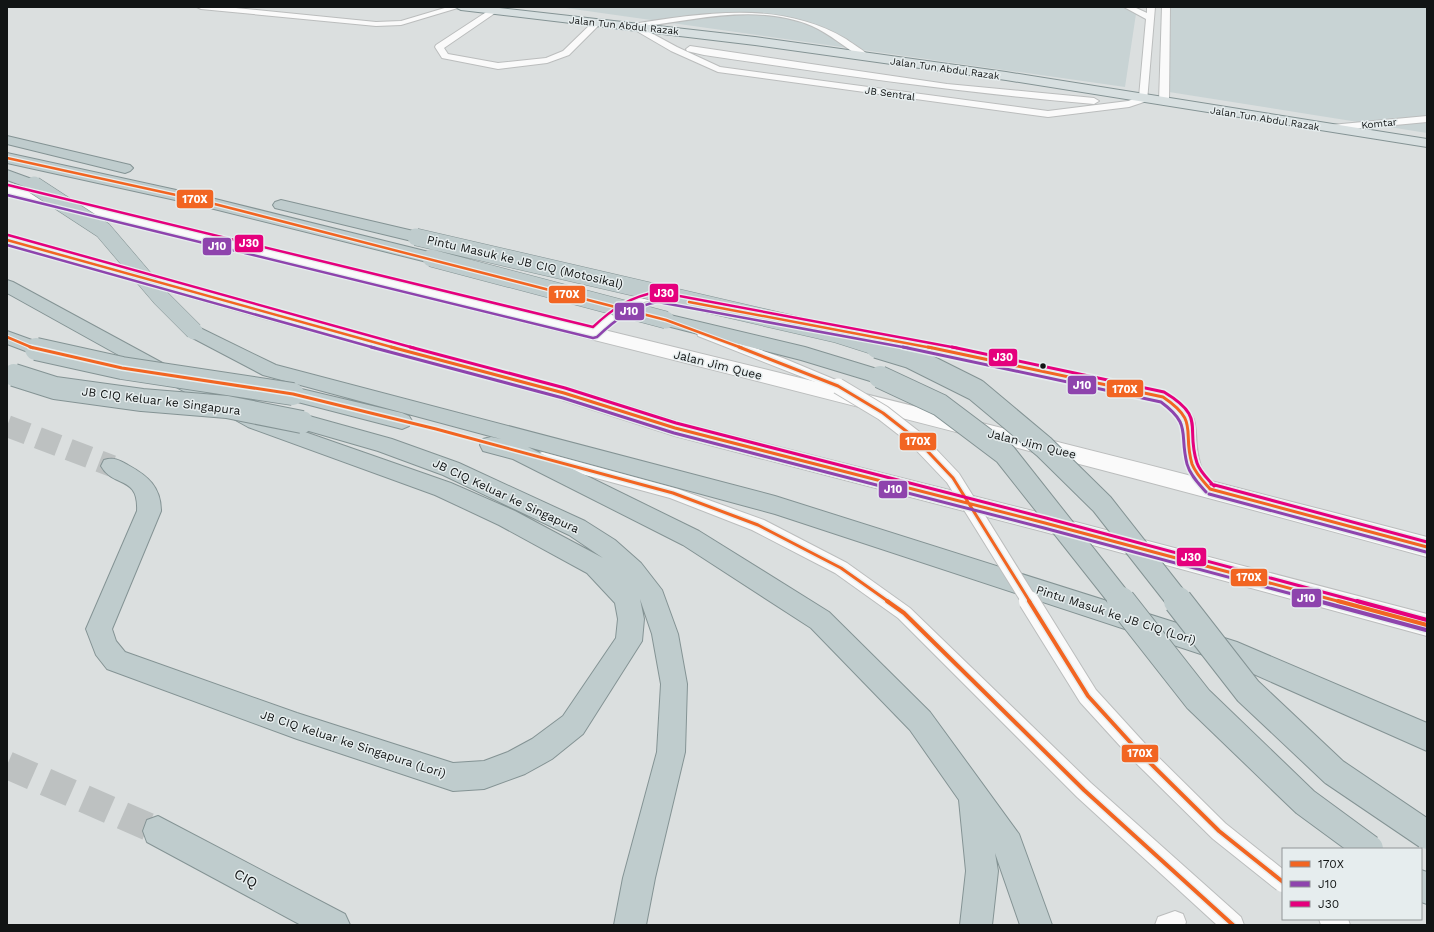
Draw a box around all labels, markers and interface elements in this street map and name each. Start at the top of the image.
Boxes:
street label: Jalan Tun Abdul Razak [568,14,680,37]
street label: Jalan Tun Abdul Razak [890,55,1001,82]
street label: JB Sentral [864,85,916,102]
street label: Jalan Tun Abdul Razak [1210,104,1321,133]
street label: Komtar [1361,116,1397,131]
line badge: 170X [176,189,214,209]
text: 170X [182,193,208,206]
street label: Pintu Masuk ke JB CIQ (Motosikal) [426,233,624,291]
line badge: J30 [234,234,264,253]
line badge: J10 [202,237,232,256]
text: J30 [239,237,259,250]
text: J10 [208,240,226,253]
line badge: J30 [649,283,679,303]
line badge: 170X [548,285,586,304]
text: J30 [654,287,674,300]
text: 170X [554,288,580,301]
line badge: J10 [614,302,645,321]
text: J10 [620,305,638,318]
street label: Jalan Jim Quee [672,347,764,383]
line badge: J30 [988,348,1018,367]
text: J30 [993,351,1013,364]
unlabelled marker [1038,361,1048,371]
line badge: J10 [1067,375,1097,395]
text: J10 [1073,379,1091,392]
line badge: 170X [1106,379,1144,398]
text: 170X [1112,383,1138,396]
street label: JB CIQ Keluar ke Singapura [81,384,241,418]
street label: Jalan Jim Quee [986,426,1078,462]
line badge: 170X [899,432,937,451]
text: 170X [905,435,931,448]
street label: JB CIQ Keluar ke Singapura [431,456,582,536]
line badge: J10 [878,480,908,499]
text: J10 [884,483,902,496]
line badge: J30 [1176,547,1207,567]
text: J30 [1181,551,1201,564]
line badge: 170X [1230,568,1268,587]
text: 170X [1236,571,1262,584]
street label: Pintu Masuk ke JB CIQ (Lori) [1034,583,1198,647]
line badge: J10 [1291,588,1322,608]
text: J10 [1297,592,1315,605]
street label: JB CIQ Keluar ke Singapura (Lori) [258,707,448,781]
line badge: 170X [1121,744,1159,763]
text: 170X [1127,747,1153,760]
legend [1282,848,1422,920]
text: 170X [1318,857,1344,871]
street label: CIQ [232,865,260,891]
text: J10 [1318,877,1337,891]
text: J30 [1318,897,1339,911]

